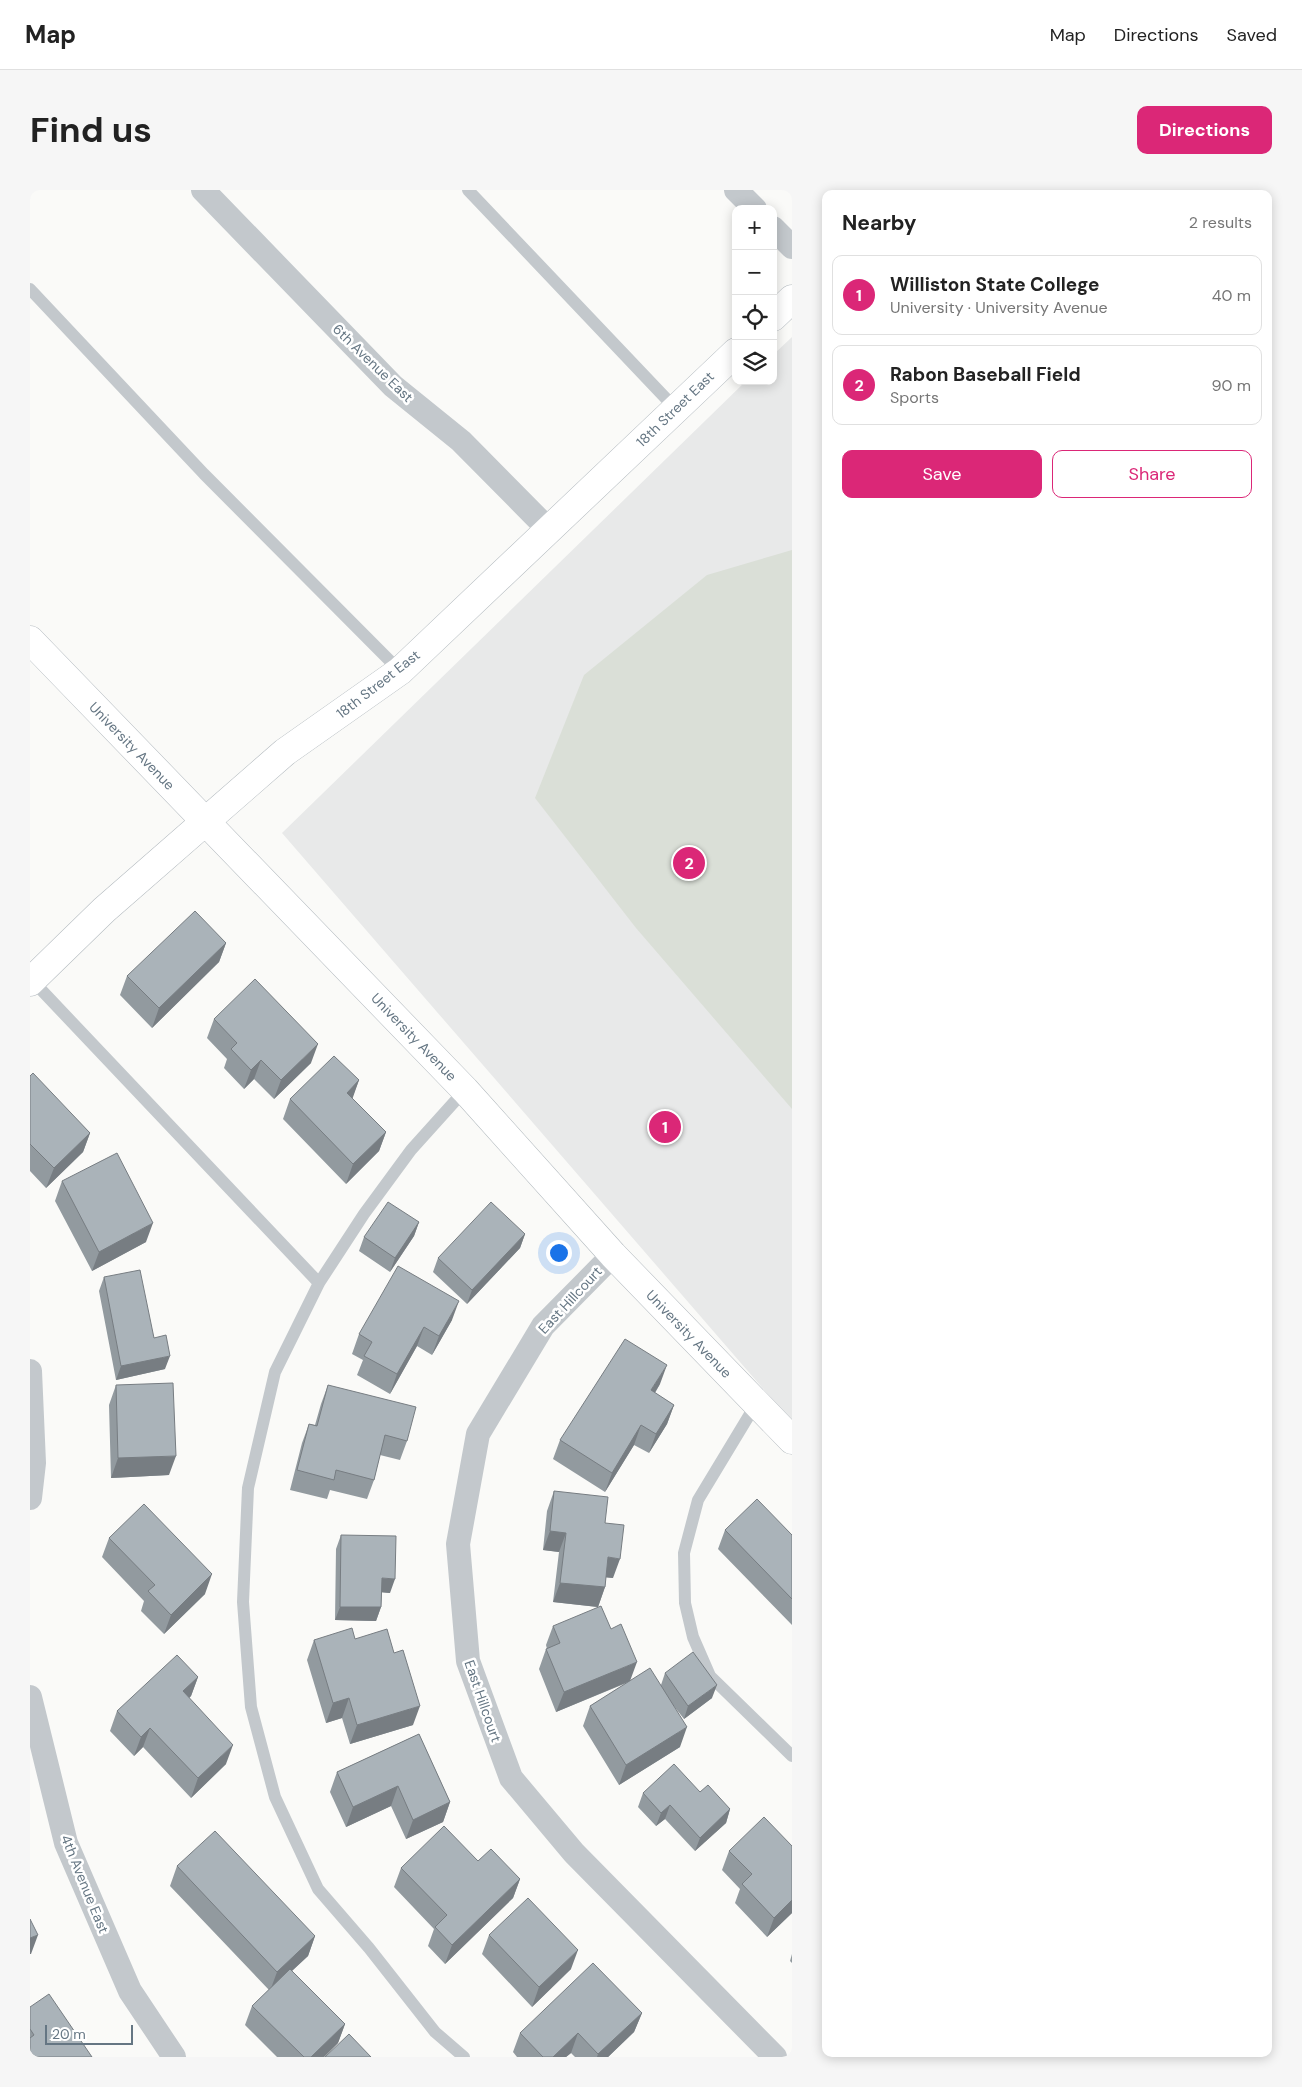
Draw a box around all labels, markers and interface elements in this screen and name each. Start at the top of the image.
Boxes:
text: Map [25,19,76,50]
text: Map [1050,23,1086,47]
text: Directions [1114,23,1199,47]
text: Saved [1227,23,1277,47]
button: Directions [1137,106,1272,154]
text: Find us [30,107,152,153]
map controls [732,205,777,385]
button: + [732,205,777,250]
text: Nearby [842,209,916,237]
text: 2 results [1189,212,1252,233]
button: − [732,250,777,295]
text: Williston State College [890,272,1099,297]
text: 1 [856,285,862,306]
text: 40 m [1212,285,1251,306]
button: locate [732,295,777,340]
text: University · University Avenue [890,297,1107,318]
street label: 6th Avenue East [329,320,417,406]
button: layers [732,340,777,385]
text: Rabon Baseball Field [890,362,1081,387]
street label: 18th Street East [632,367,718,451]
text: 2 [854,375,864,396]
text: 90 m [1211,375,1251,396]
text: Sports [890,387,939,408]
button: Save [842,450,1042,498]
button: Share [1052,450,1252,498]
street label: 18th Street East [333,646,423,722]
street label: University Avenue [85,698,179,794]
pin: 2 [673,844,705,882]
street label: University Avenue [367,989,461,1085]
pin: 1 [649,1108,681,1146]
your location [546,1240,572,1266]
street label: East Hillcourt [534,1263,606,1337]
street label: University Avenue [642,1286,736,1382]
street label: East Hillcourt [461,1658,505,1744]
street label: 4th Avenue East [57,1832,113,1936]
scale bar [45,2022,132,2045]
text: 20 m [52,2025,86,2043]

